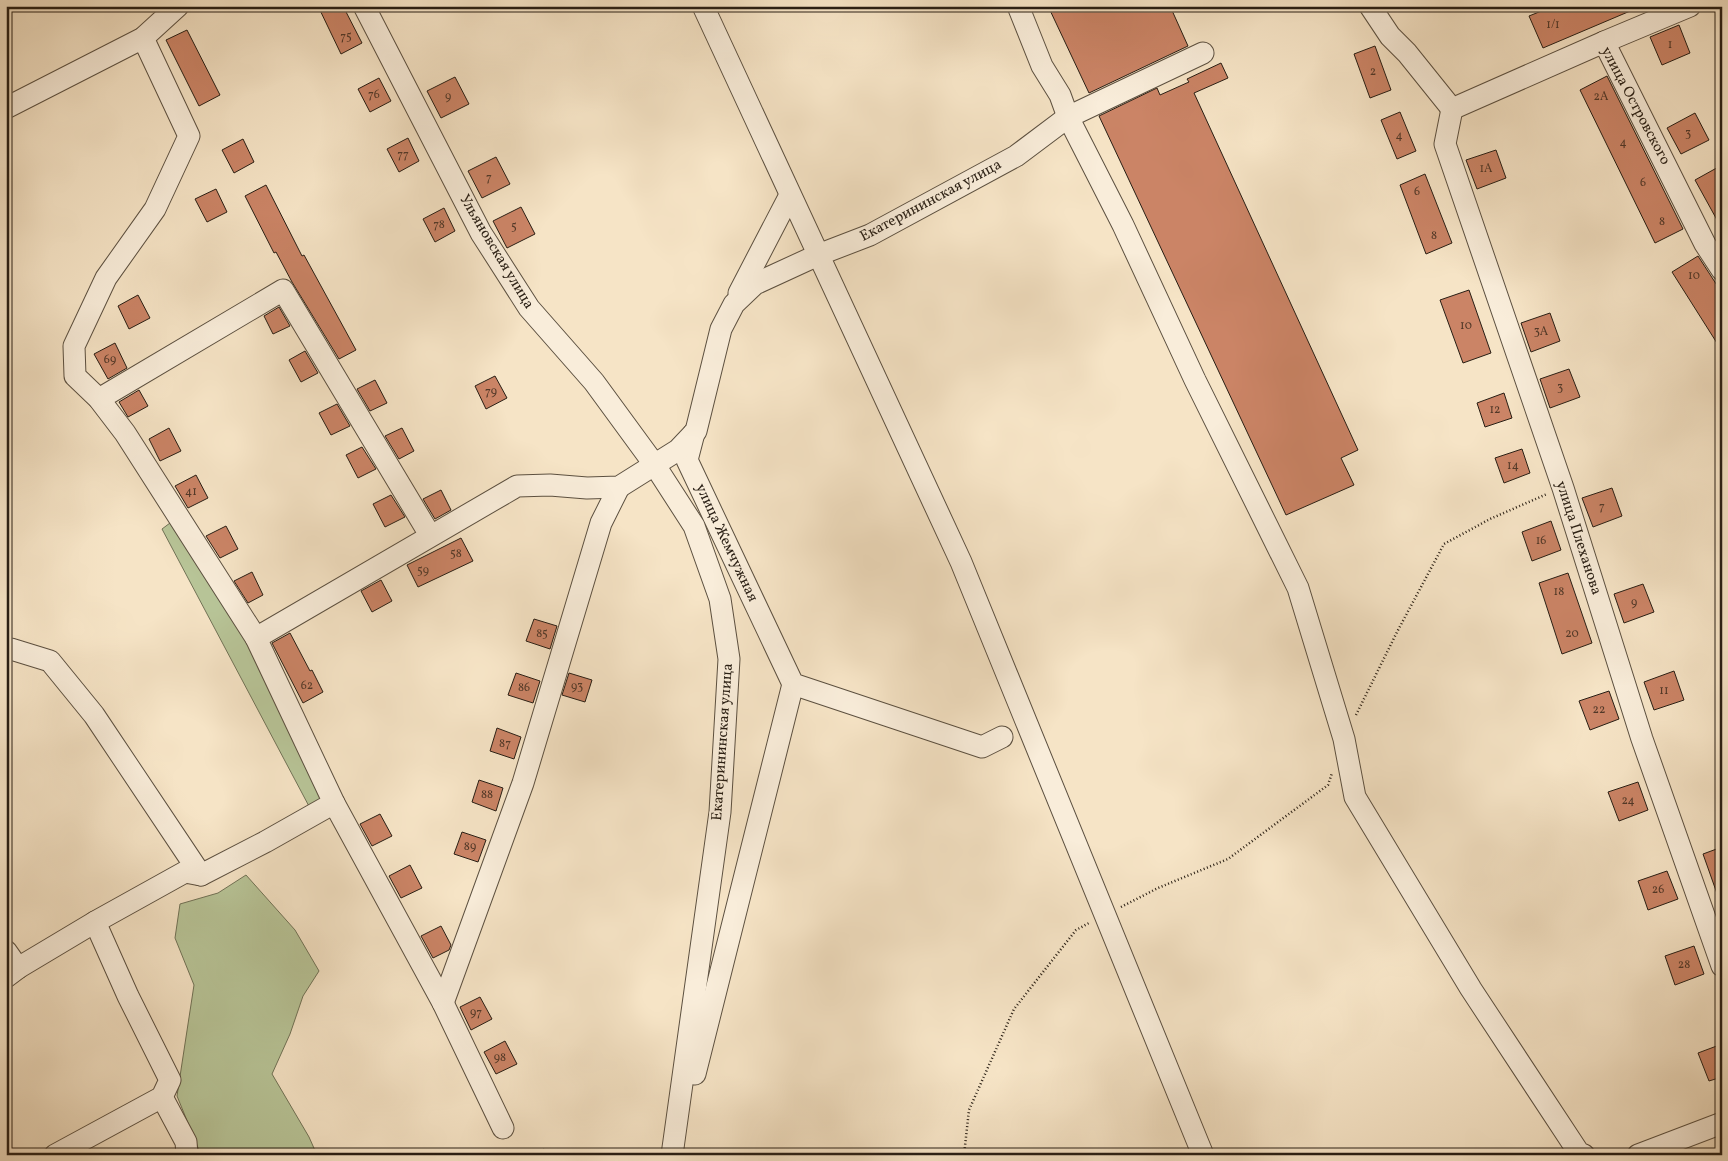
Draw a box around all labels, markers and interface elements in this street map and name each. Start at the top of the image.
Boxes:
house number: 1/1 [1546,17,1560,33]
house number: 75 [340,29,352,45]
house number: 1 [1668,37,1672,53]
street label: улица Островского [1595,43,1675,169]
house number: 2 [1370,64,1376,80]
house number: 76 [368,87,380,103]
house number: 9 [445,89,451,105]
house number: 2А [1594,89,1609,105]
house number: 3 [1685,126,1691,142]
house number: 4 [1395,128,1403,144]
house number: 4 [1619,135,1627,151]
house number: 77 [397,147,409,163]
street label: Екатерининская улица [856,155,1006,247]
house number: 1А [1479,161,1493,177]
house number: 7 [486,170,492,186]
house number: 6 [1640,175,1646,191]
house number: 6 [1414,184,1420,200]
street label: Ульяновская улица [453,191,539,313]
house number: 8 [1659,214,1665,230]
house number: 78 [433,217,445,233]
house number: 5 [511,219,517,235]
house number: 8 [1431,228,1437,244]
house number: 10 [1688,268,1700,284]
house number: 10 [1460,318,1472,334]
house number: 3А [1534,324,1549,340]
house number: 69 [104,352,116,368]
house number: 3 [1557,380,1563,396]
house number: 79 [485,384,497,400]
house number: 12 [1489,402,1501,418]
house number: 14 [1507,458,1519,474]
street label: улица Плеханова [1550,478,1606,598]
street label: улица Жемчужная [689,480,763,606]
house number: 41 [185,484,197,500]
house number: 7 [1599,499,1605,515]
house number: 16 [1536,533,1546,549]
house number: 58 [450,546,462,562]
house number: 59 [417,563,429,579]
house number: 18 [1554,584,1564,600]
house number: 9 [1631,595,1637,611]
house number: 85 [536,626,548,642]
house number: 20 [1565,626,1579,642]
street label: Екатерининская улица [707,663,739,821]
house number: 62 [301,678,313,694]
house number: 93 [571,679,583,695]
house number: 86 [518,680,530,696]
house number: 11 [1659,683,1669,699]
house number: 22 [1593,702,1605,718]
house number: 87 [499,736,511,752]
house number: 88 [481,787,493,803]
house number: 24 [1621,793,1635,809]
house number: 89 [464,839,476,855]
house number: 26 [1652,882,1664,898]
house number: 28 [1678,957,1690,973]
house number: 97 [470,1005,482,1021]
house number: 98 [494,1050,506,1066]

